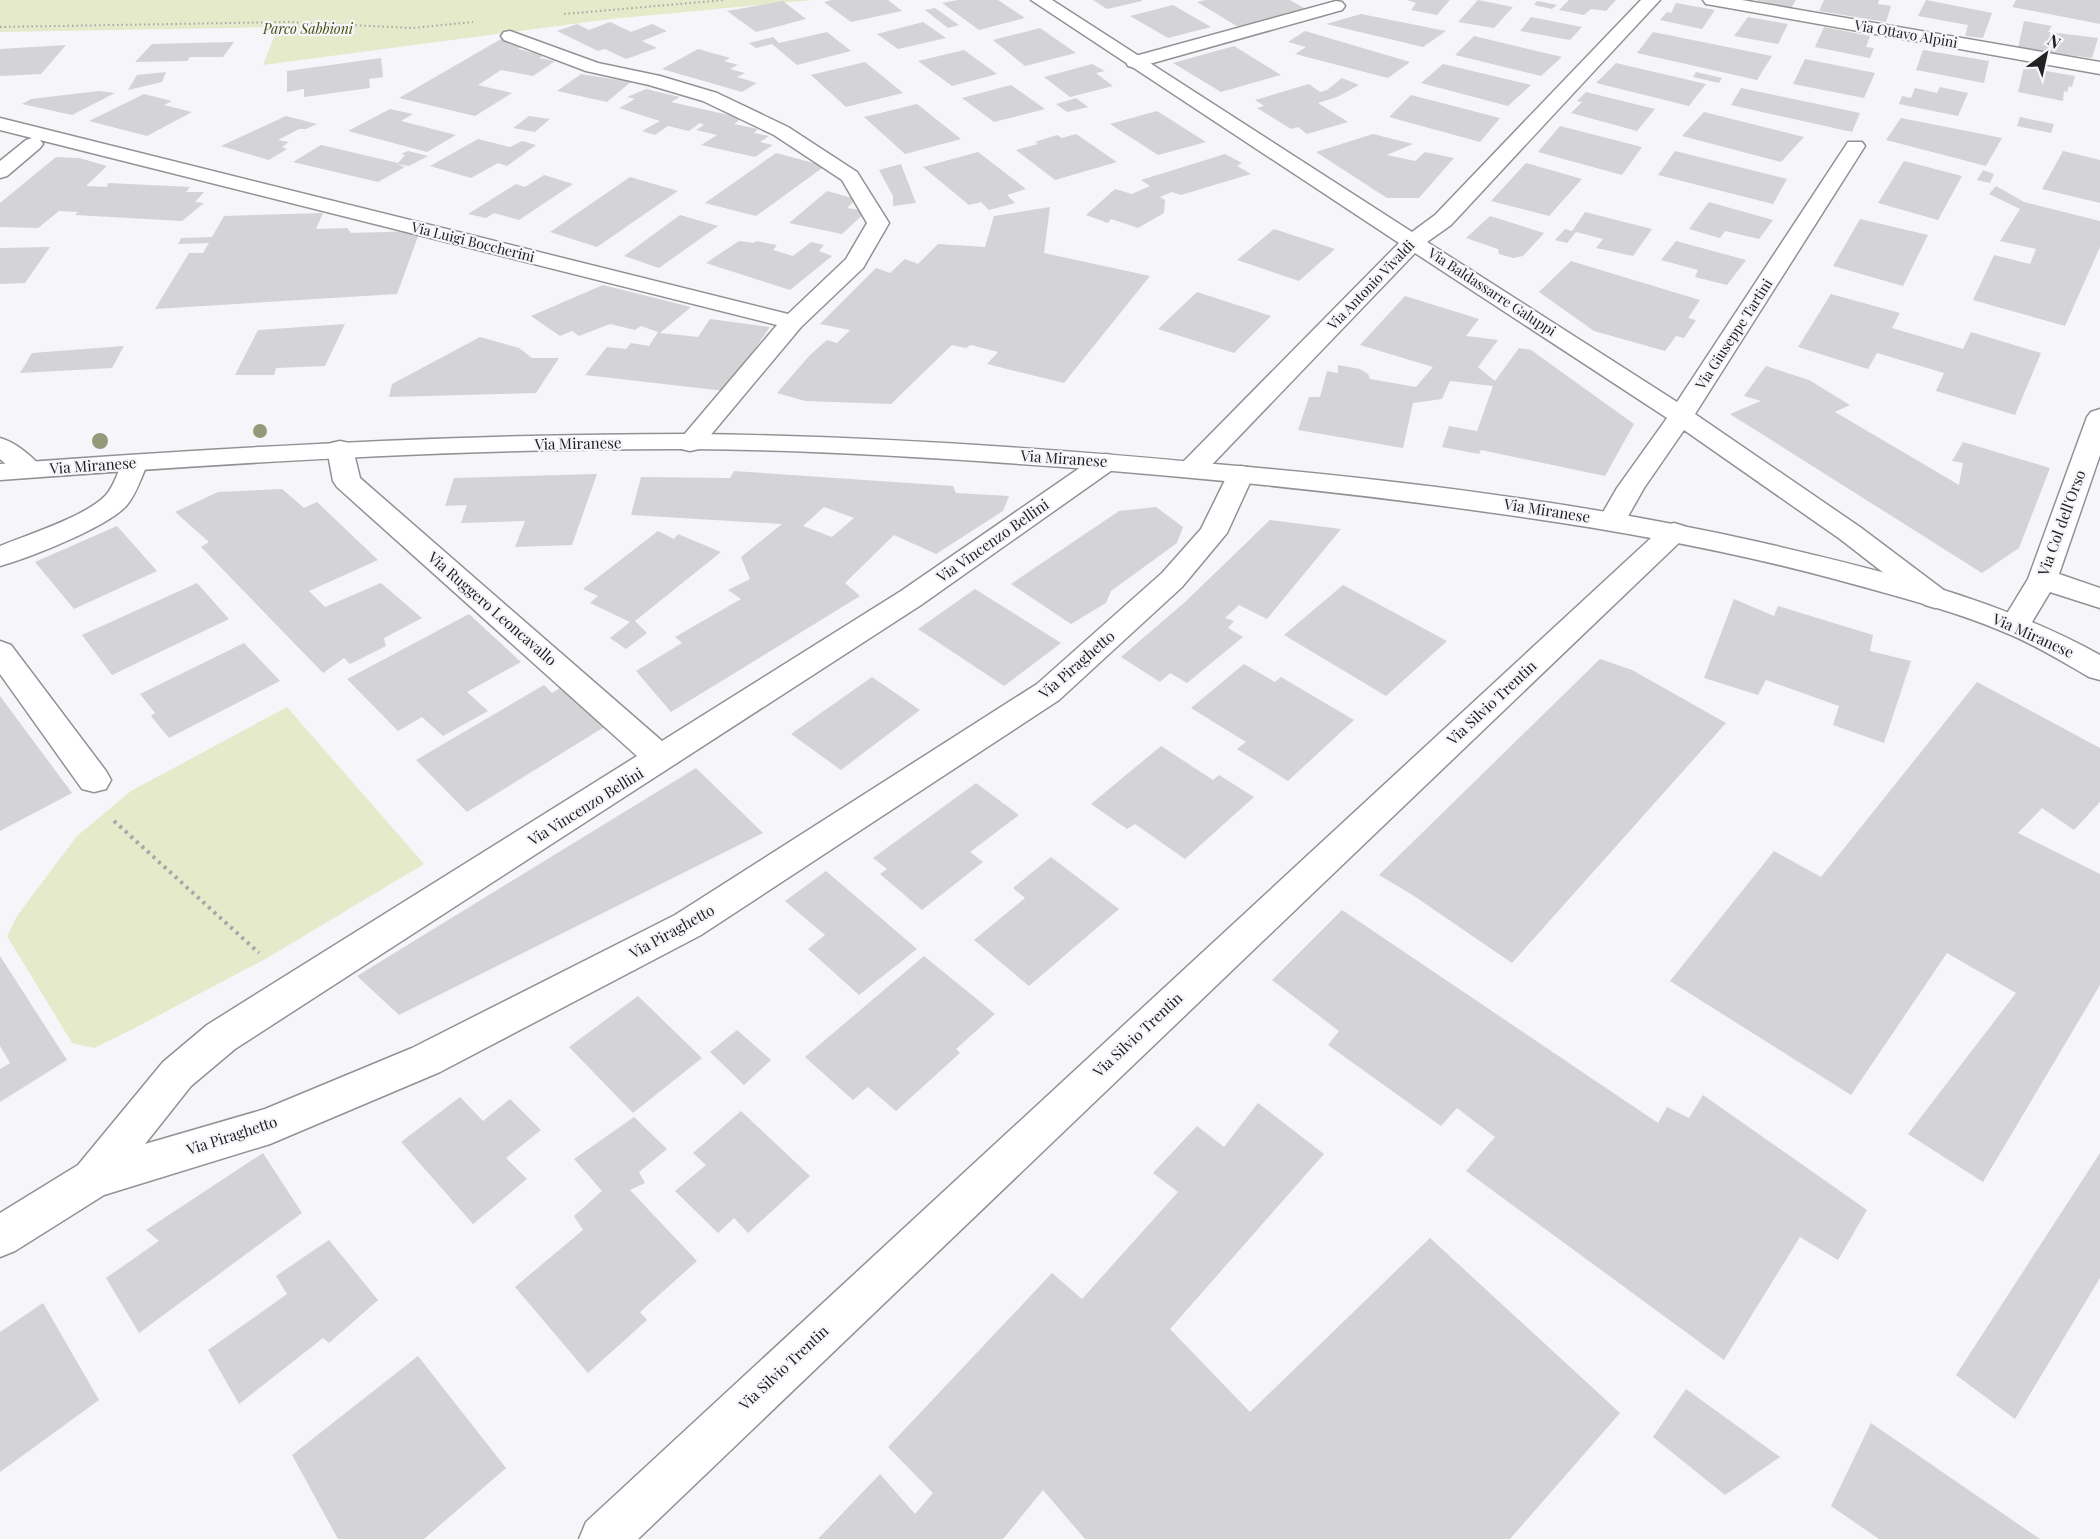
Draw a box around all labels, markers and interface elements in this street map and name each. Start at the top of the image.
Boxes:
street label: Via Ottavo Alpini [1852,15,1959,52]
park label: Parco Sabbioni [262,19,354,38]
north arrow [2016,24,2076,84]
text: N [2044,29,2065,53]
street label: Via Luigi Boccherini [409,217,537,266]
street label: Via Antonio Vivaldi [1322,236,1418,334]
street label: Via Baldassarre Galuppi [1424,242,1560,340]
street label: Via Giuseppe Tartini [1690,275,1776,393]
street label: Via Miranese [533,432,622,454]
street label: Via Miranese [1019,445,1108,471]
street label: Via Miranese [48,452,137,478]
street label: Via Col dell'Orso [2032,467,2089,579]
street label: Via Miranese [1502,493,1592,527]
street label: Via Vincenzo Bellini [932,494,1053,587]
street label: Via Ruggero Leoncavallo [423,546,561,670]
street label: Via Miranese [1989,608,2077,662]
street label: Via Piraghetto [1033,626,1119,703]
street label: Via Silvio Trentin [1442,656,1540,750]
street label: Via Vincenzo Bellini [523,762,647,850]
street label: Via Piraghetto [625,900,718,963]
street label: Via Silvio Trentin [1088,988,1186,1082]
street label: Via Piraghetto [183,1111,280,1159]
street label: Via Silvio Trentin [734,1321,832,1415]

